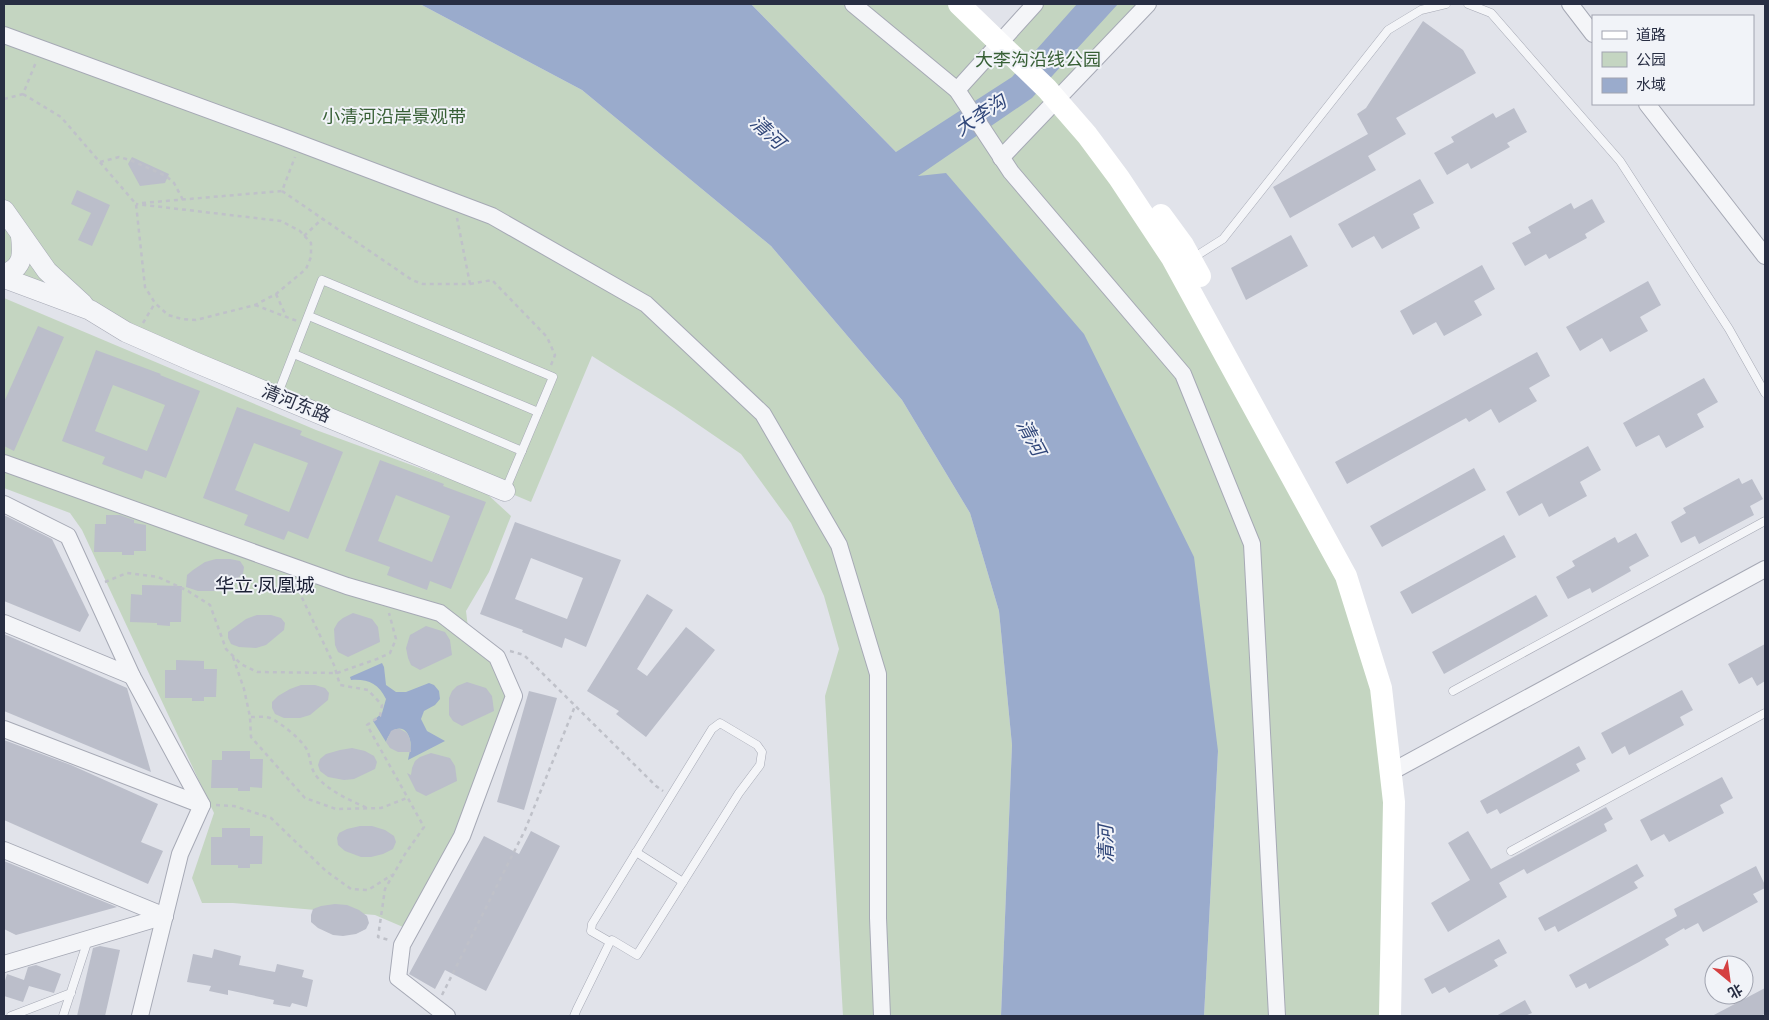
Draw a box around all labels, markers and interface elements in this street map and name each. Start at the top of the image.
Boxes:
legend [1592,15,1754,105]
text: 道路 [1636,25,1666,46]
park label: 大李沟沿线公园 [975,48,1101,73]
text: 公园 [1636,50,1666,71]
text: 水域 [1636,75,1666,96]
water label: 大李沟 [950,88,1014,143]
park label: 小清河沿岸景观带 [322,105,466,130]
water label: 清河 [744,110,793,159]
street label: 清河东路 [258,379,334,429]
water label: 清河 [1009,415,1053,465]
district label: 华立·凤凰城 [215,573,315,600]
water label: 清河 [1093,821,1121,863]
north arrow [1704,955,1754,1005]
text: 北 [1724,978,1746,1003]

